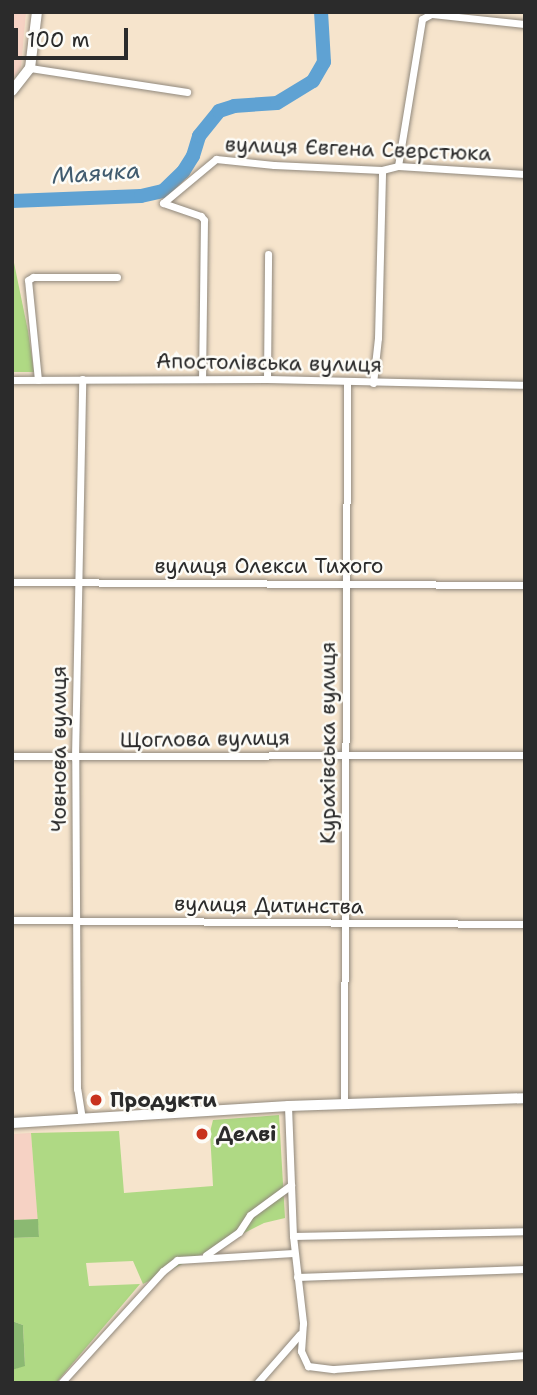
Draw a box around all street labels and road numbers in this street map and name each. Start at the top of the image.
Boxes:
street label: вулиця Євгена Сверстюка [224,132,492,166]
street label: Апостолівська вулиця [156,348,382,378]
street label: вулиця Олекси Тихого [154,553,384,579]
street label: Курахівська вулиця [315,642,341,844]
street label: Човнова вулиця [46,666,72,832]
street label: Щоглова вулиця [120,725,290,753]
street label: вулиця Дитинства [174,891,364,919]

